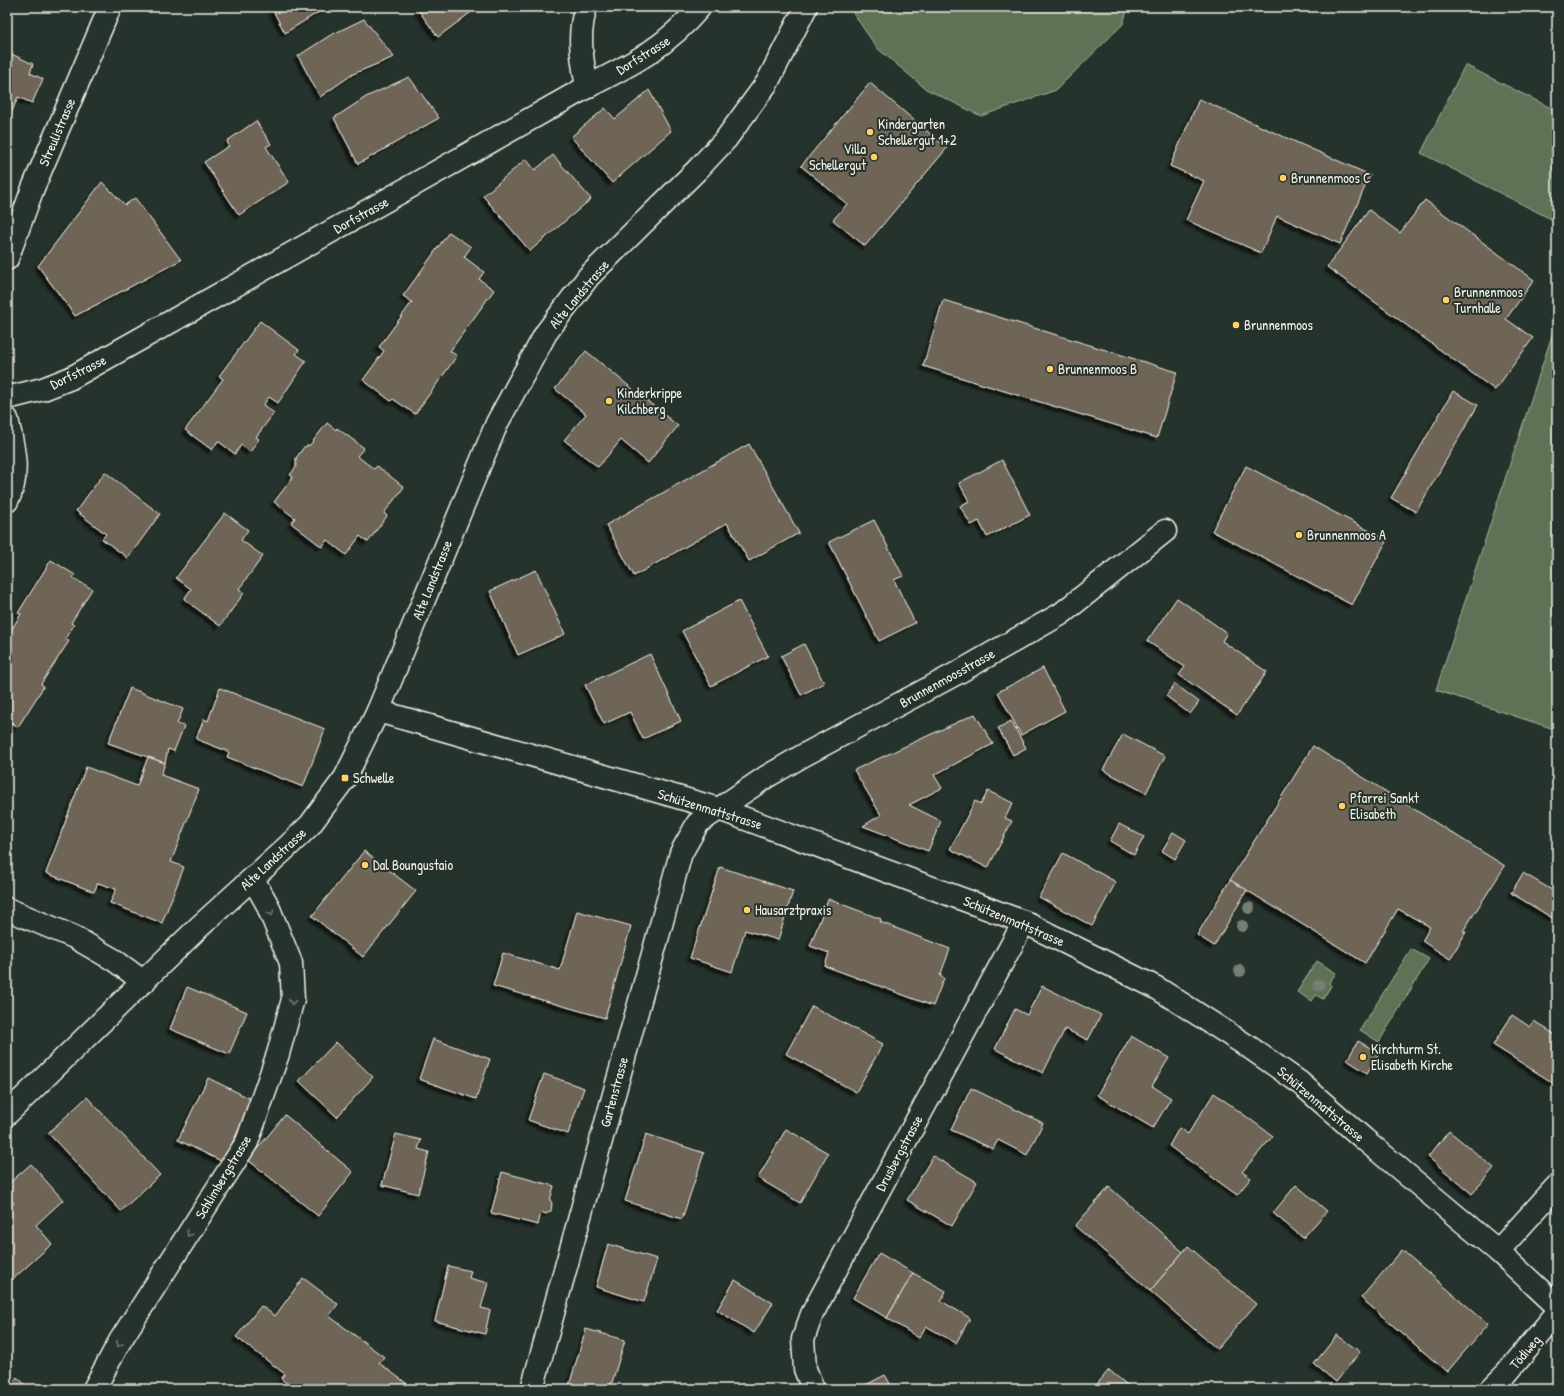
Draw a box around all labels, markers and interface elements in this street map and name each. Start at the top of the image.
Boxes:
street label: Dorfstrasse [612,30,674,79]
street label: Streulistrasse [34,95,80,169]
place label: Kindergarten Schellergut 1+2 [878,114,957,150]
marker: Kindergarten Schellergut 1+2 [865,127,875,137]
place label: Villa Schellergut [809,139,867,175]
marker: Villa Schellergut [869,152,879,162]
place label: Brunnenmoos C [1291,168,1371,187]
marker: Brunnenmoos C [1278,173,1288,183]
street label: Dorfstrasse [330,191,392,237]
street label: Alte Landstrasse [544,255,613,332]
place label: Brunnenmoos Turnhalle [1454,282,1523,317]
marker: Brunnenmoos Turnhalle [1441,295,1451,305]
place label: Brunnenmoos [1244,315,1313,334]
marker: Brunnenmoos [1231,320,1241,330]
street label: Dorfstrasse [47,350,109,393]
place label: Brunnenmoos B [1058,359,1137,378]
marker: Brunnenmoos B [1045,364,1055,374]
place label: Kinderkrippe Kilchberg [617,383,683,419]
marker: Kinderkrippe Kilchberg [604,396,614,406]
place label: Brunnenmoos A [1307,525,1386,544]
marker: Brunnenmoos A [1294,530,1304,540]
street label: Alte Landstrasse [407,537,456,622]
street label: Brunnenmoosstrasse [896,643,998,712]
place label: Schwelle [353,768,395,787]
marker: Schwelle [340,773,350,783]
street label: Schützenmattstrasse [656,784,765,834]
place label: Pfarrei Sankt Elisabeth [1350,788,1419,823]
marker: Pfarrei Sankt Elisabeth [1337,801,1347,811]
street label: Alte Landstrasse [235,823,310,894]
place label: Dal Boungustaio [373,855,453,875]
marker: Dal Boungustaio [360,860,370,870]
street label: Schützenmattstrasse [961,891,1068,951]
place label: Hausarztpraxis [755,900,831,920]
marker: Hausarztpraxis [742,905,752,915]
one-way arrow [266,910,274,917]
one-way arrow [288,999,297,1005]
place label: Kirchturm St. Elisabeth Kirche [1371,1039,1453,1074]
marker: Kirchturm St. Elisabeth Kirche [1358,1052,1368,1062]
street label: Gartenstrasse [595,1054,632,1129]
street label: Schützenmattstrasse [1274,1062,1369,1146]
street label: Drusbergstrasse [871,1111,928,1195]
street label: Schlimbergstrasse [190,1131,256,1223]
one-way arrow [186,1230,194,1237]
street label: Tödiweg [1505,1331,1545,1373]
one-way arrow [117,1340,124,1347]

